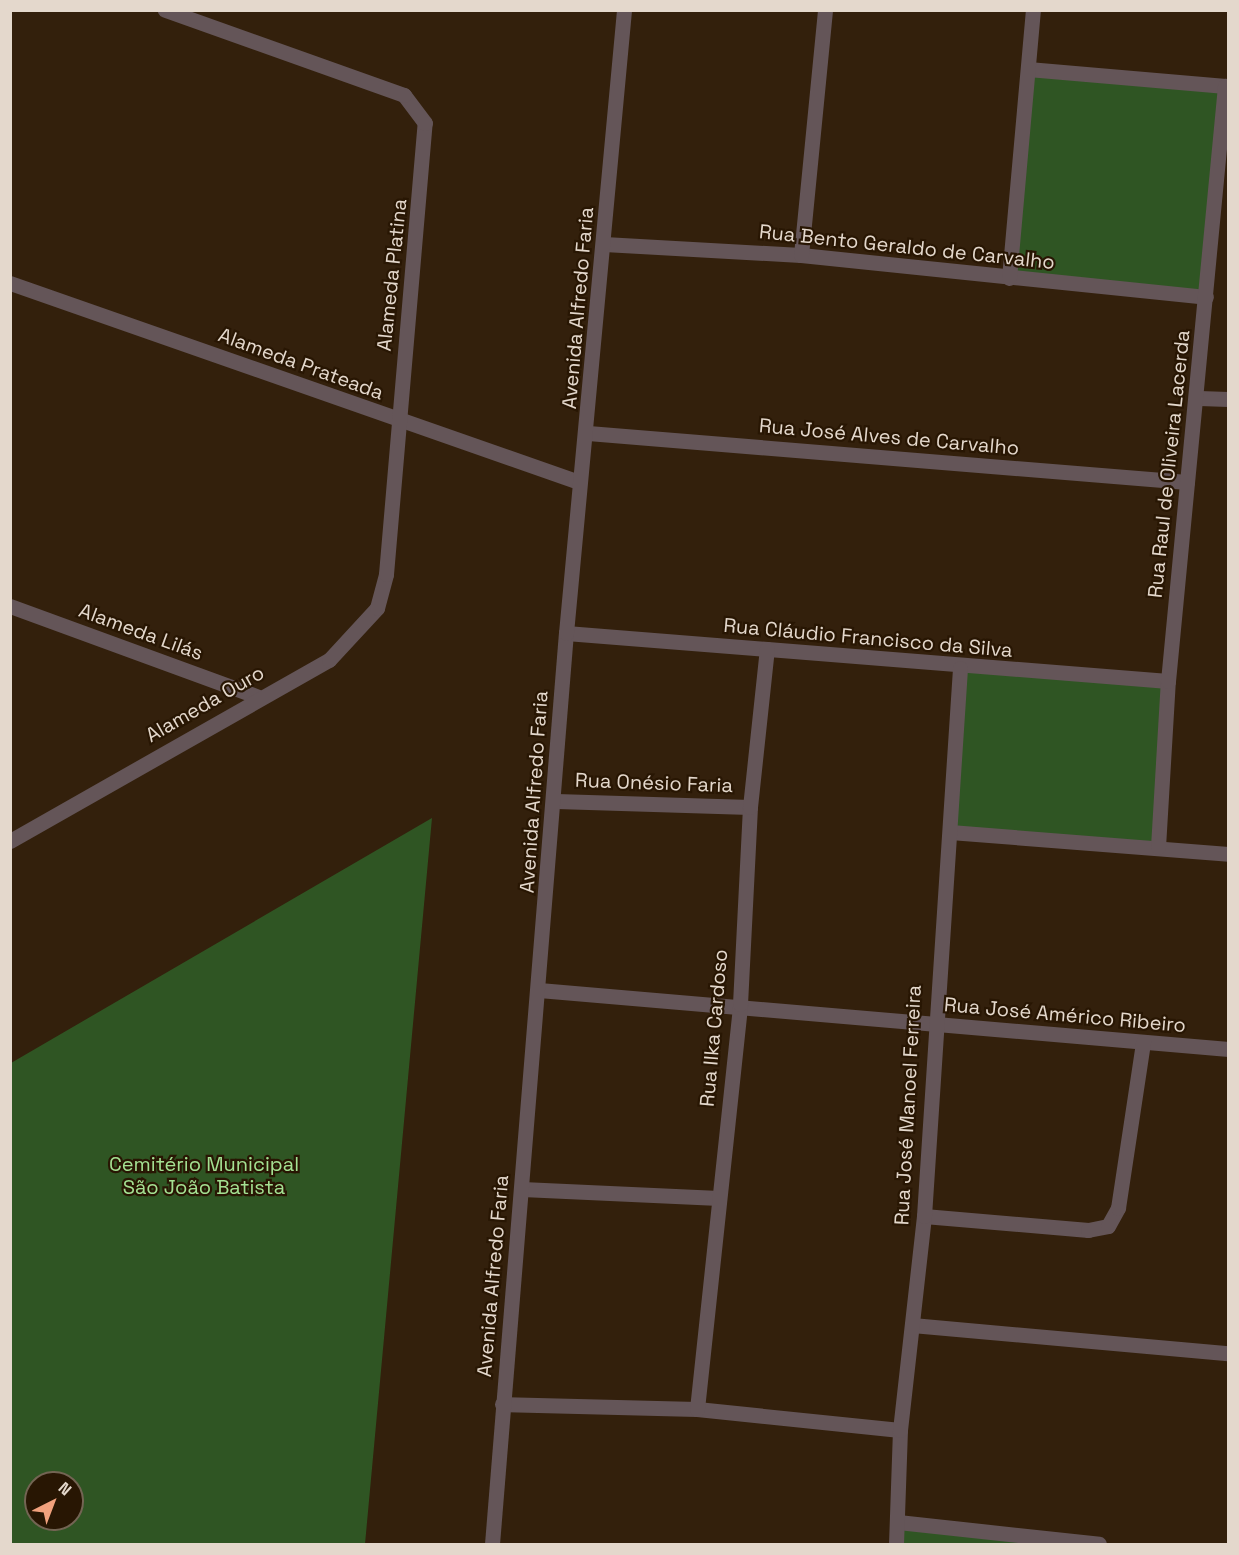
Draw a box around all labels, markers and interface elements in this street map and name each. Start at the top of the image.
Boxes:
street label: Alameda Platina [372,198,412,352]
street label: Avenida Alfredo Faria [557,206,599,410]
street label: Rua Bento Geraldo de Carvalho [758,220,1056,274]
street label: Alameda Prateada [215,323,387,405]
street label: Rua Raul de Oliveira Lacerda [1143,329,1195,599]
street label: Rua José Alves de Carvalho [758,414,1020,460]
street label: Alameda Lilás [76,598,206,666]
street label: Rua Cláudio Francisco da Silva [722,613,1014,663]
street label: Alameda Ouro [142,660,268,748]
street label: Avenida Alfredo Faria [515,690,553,894]
street label: Rua Onésio Faria [575,768,733,798]
street label: Rua Ilka Cardoso [695,948,733,1108]
street label: Rua José Manoel Ferreira [890,984,926,1226]
street label: Rua José Américo Ribeiro [943,992,1187,1038]
park label: Cemitério Municipal São João Batista [109,1152,299,1199]
street label: Avenida Alfredo Faria [472,1174,514,1378]
north arrow [24,1471,84,1531]
text: N [54,1477,76,1500]

